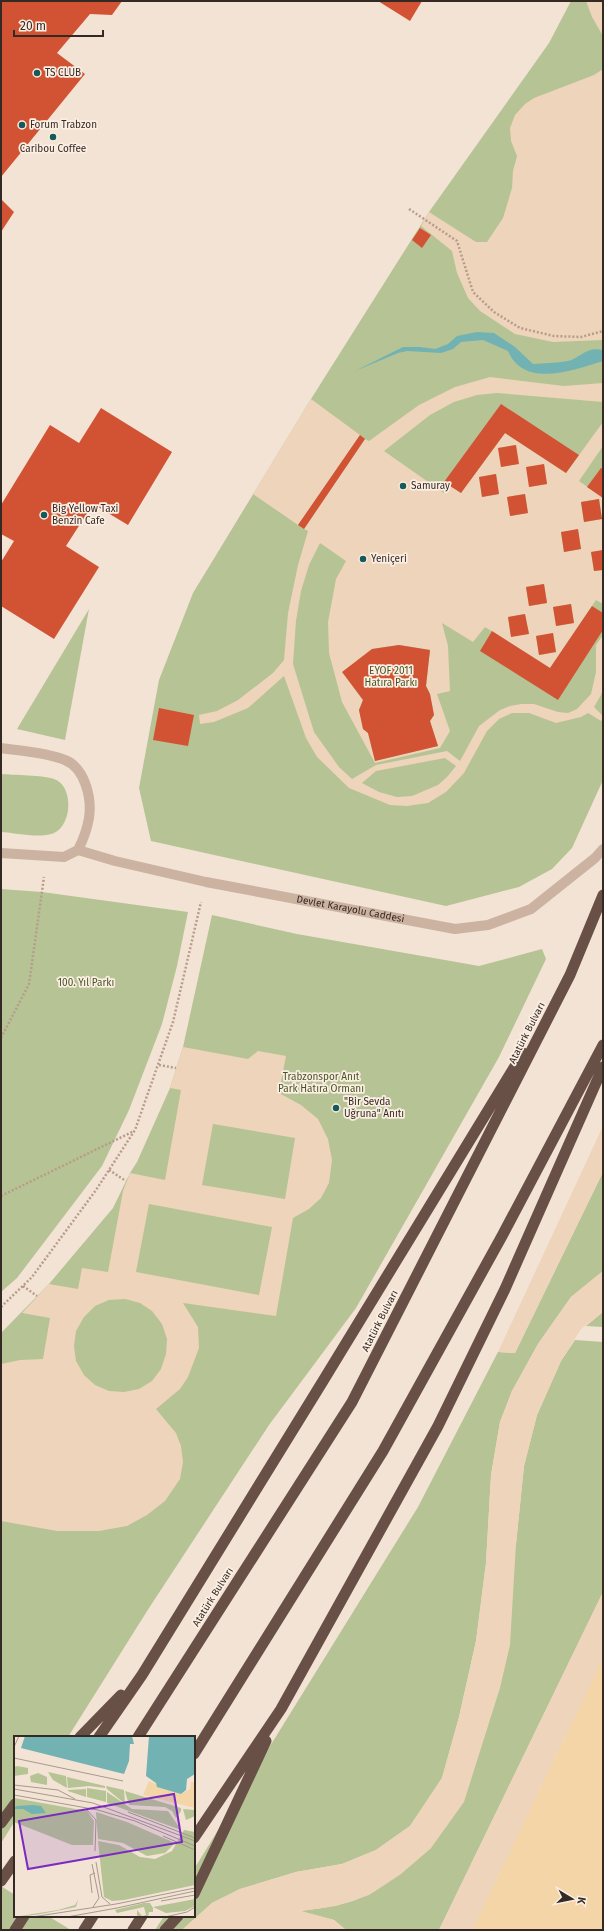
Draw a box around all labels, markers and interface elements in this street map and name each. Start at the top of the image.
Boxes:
scale bar [14,12,103,38]
text: 20 m [20,19,46,33]
place label: TS CLUB [45,67,81,79]
marker: TS CLUB [32,68,42,78]
place label: Forum Trabzon [30,119,97,131]
marker: Forum Trabzon [17,120,27,130]
marker: Caribou Coffee [48,132,58,142]
place label: Caribou Coffee [20,143,86,155]
place label: Samuray [411,480,450,492]
marker: Samuray [398,481,408,491]
place label: Big Yellow Taxi Benzin Cafe [52,503,119,527]
marker: Big Yellow Taxi Benzin Cafe [39,510,49,520]
place label: Yeniçeri [371,553,407,565]
marker: Yeniçeri [358,554,368,564]
park label: EYOF 2011 Hatıra Parkı [365,665,417,689]
street label: Devlet Karayolu Caddesi [296,893,406,925]
park label: 100. Yıl Parkı [58,977,114,989]
street label: Atatürk Bulvarı [506,1000,548,1066]
park label: Trabzonspor Anıt Park Hatıra Ormanı [278,1071,364,1095]
place label: "Bir Sevda Uğruna" Anıtı [344,1096,404,1120]
marker: "Bir Sevda Uğruna" Anıtı [331,1103,341,1113]
street label: Atatürk Bulvarı [359,1288,401,1354]
street label: Atatürk Bulvarı [190,1565,236,1629]
inset map [14,1736,195,1917]
north arrow [552,1879,592,1919]
text: K [574,1896,588,1906]

